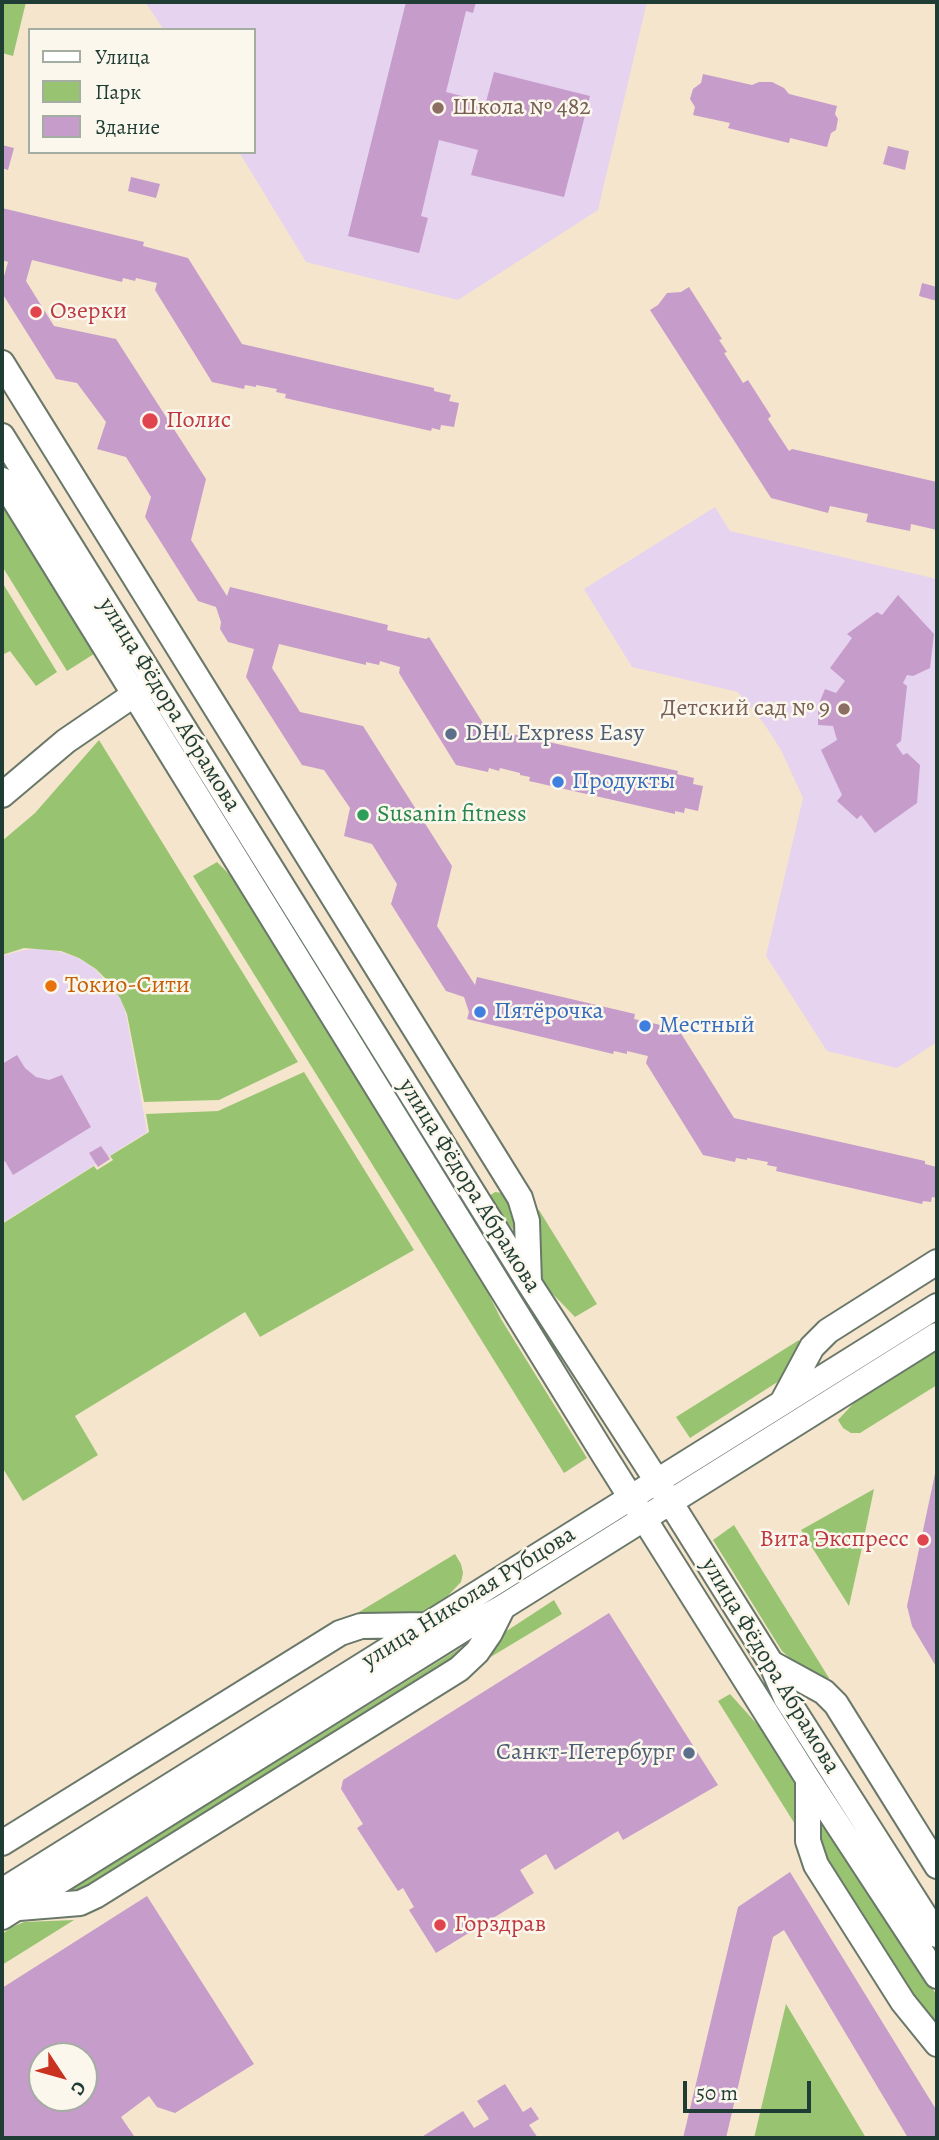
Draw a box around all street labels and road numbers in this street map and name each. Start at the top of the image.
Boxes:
street label: улица Фёдора Абрамова [91,593,247,817]
street label: улица Фёдора Абрамова [391,1074,547,1298]
street label: улица Николая Рубцова [357,1521,581,1675]
street label: улица Фёдора Абрамова [694,1553,846,1779]

